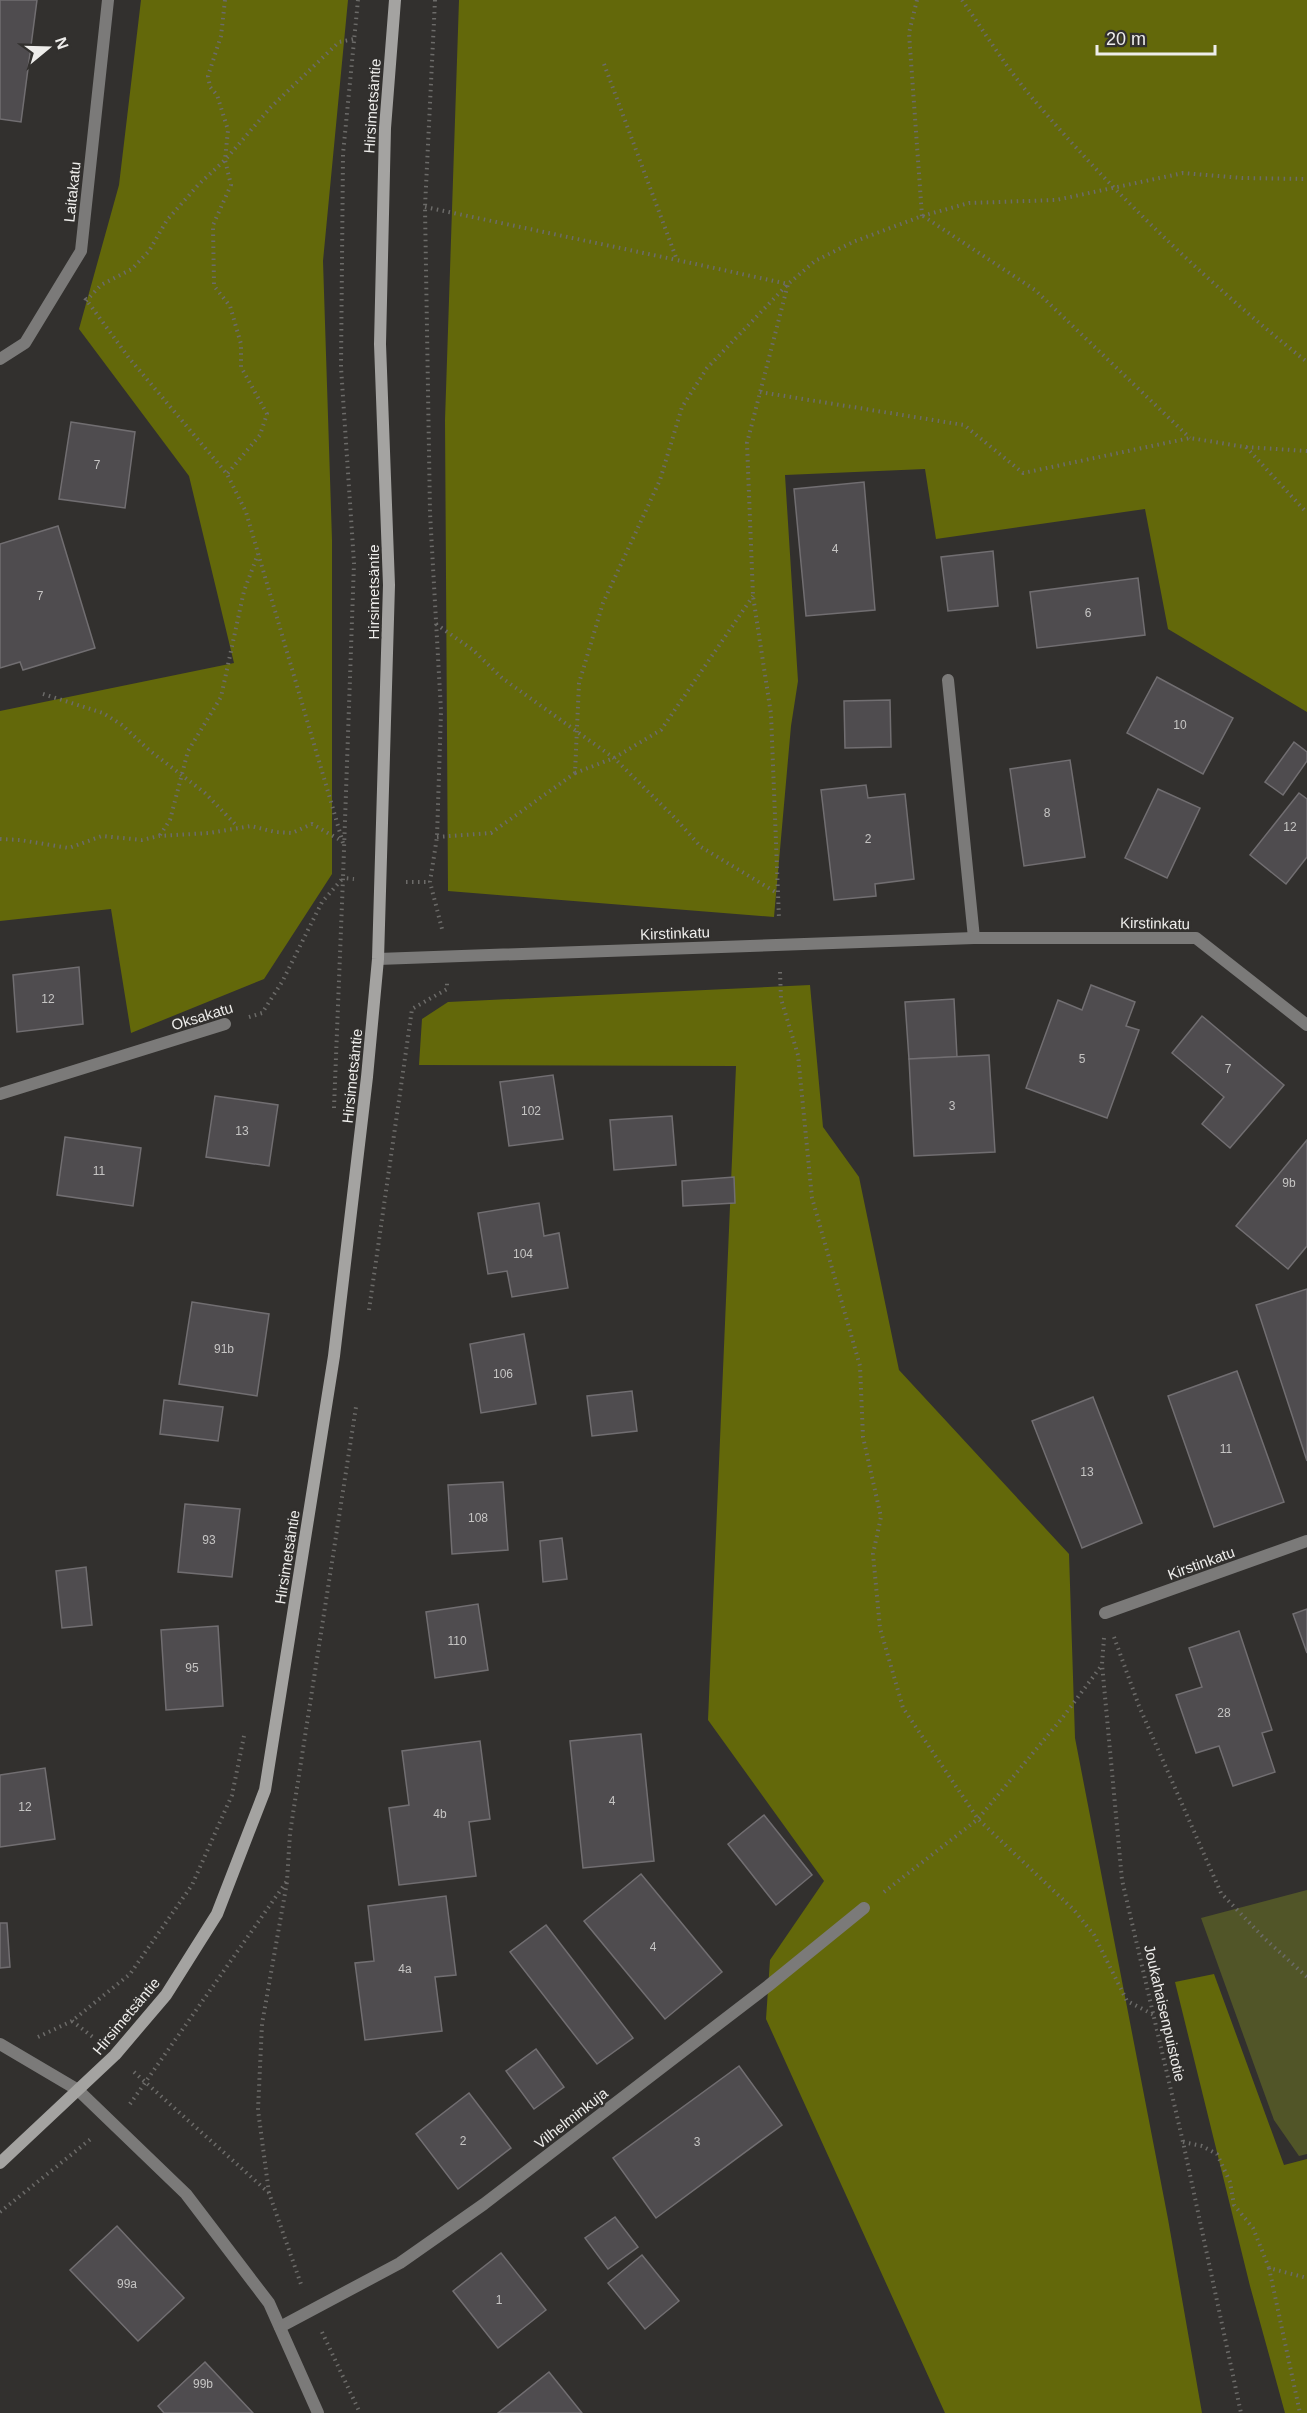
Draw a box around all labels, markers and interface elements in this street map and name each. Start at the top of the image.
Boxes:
north arrow [18,18,78,78]
scale bar [1097,18,1216,56]
text: 20 m [1106,29,1146,49]
text: N [52,35,72,52]
street label: Hirsimetsäntie [360,58,384,154]
street label: Laitakatu [60,161,84,223]
house number: 7 [94,458,101,472]
house number: 4 [832,542,839,556]
street label: Hirsimetsäntie [365,544,382,640]
house number: 7 [37,589,44,603]
house number: 6 [1085,606,1092,620]
house number: 10 [1173,718,1187,732]
house number: 8 [1044,806,1051,820]
house number: 12 [1283,820,1297,834]
house number: 2 [865,832,872,846]
street label: Kirstinkatu [1120,914,1190,932]
street label: Kirstinkatu [640,923,710,943]
house number: 12 [41,992,55,1006]
street label: Oksakatu [169,999,235,1033]
street label: Hirsimetsäntie [339,1028,365,1124]
house number: 5 [1079,1052,1086,1066]
house number: 7 [1225,1062,1232,1076]
house number: 3 [949,1099,956,1113]
house number: 102 [521,1104,541,1118]
house number: 13 [235,1124,249,1138]
house number: 11 [93,1164,106,1178]
house number: 9b [1282,1176,1296,1190]
house number: 104 [513,1247,533,1261]
house number: 91b [214,1342,234,1356]
house number: 106 [493,1367,513,1381]
house number: 11 [1220,1442,1233,1456]
house number: 13 [1080,1465,1094,1479]
street label: Hirsimetsäntie [271,1509,303,1605]
house number: 108 [468,1511,488,1525]
house number: 93 [202,1533,216,1547]
street label: Kirstinkatu [1165,1543,1237,1583]
house number: 110 [447,1634,467,1648]
house number: 95 [185,1661,199,1675]
house number: 28 [1217,1706,1231,1720]
house number: 4 [609,1794,616,1808]
house number: 12 [18,1800,32,1814]
house number: 4b [433,1807,447,1821]
house number: 4 [650,1940,657,1954]
street label: Joukahaisenpuistotie [1141,1943,1189,2083]
house number: 4a [398,1962,412,1976]
street label: Hirsimetsäntie [89,1974,163,2058]
street label: Vilhelminkuja [531,2084,611,2152]
house number: 2 [460,2134,467,2148]
house number: 3 [694,2135,701,2149]
house number: 99a [117,2277,137,2291]
house number: 1 [496,2293,503,2307]
house number: 99b [193,2377,213,2391]

